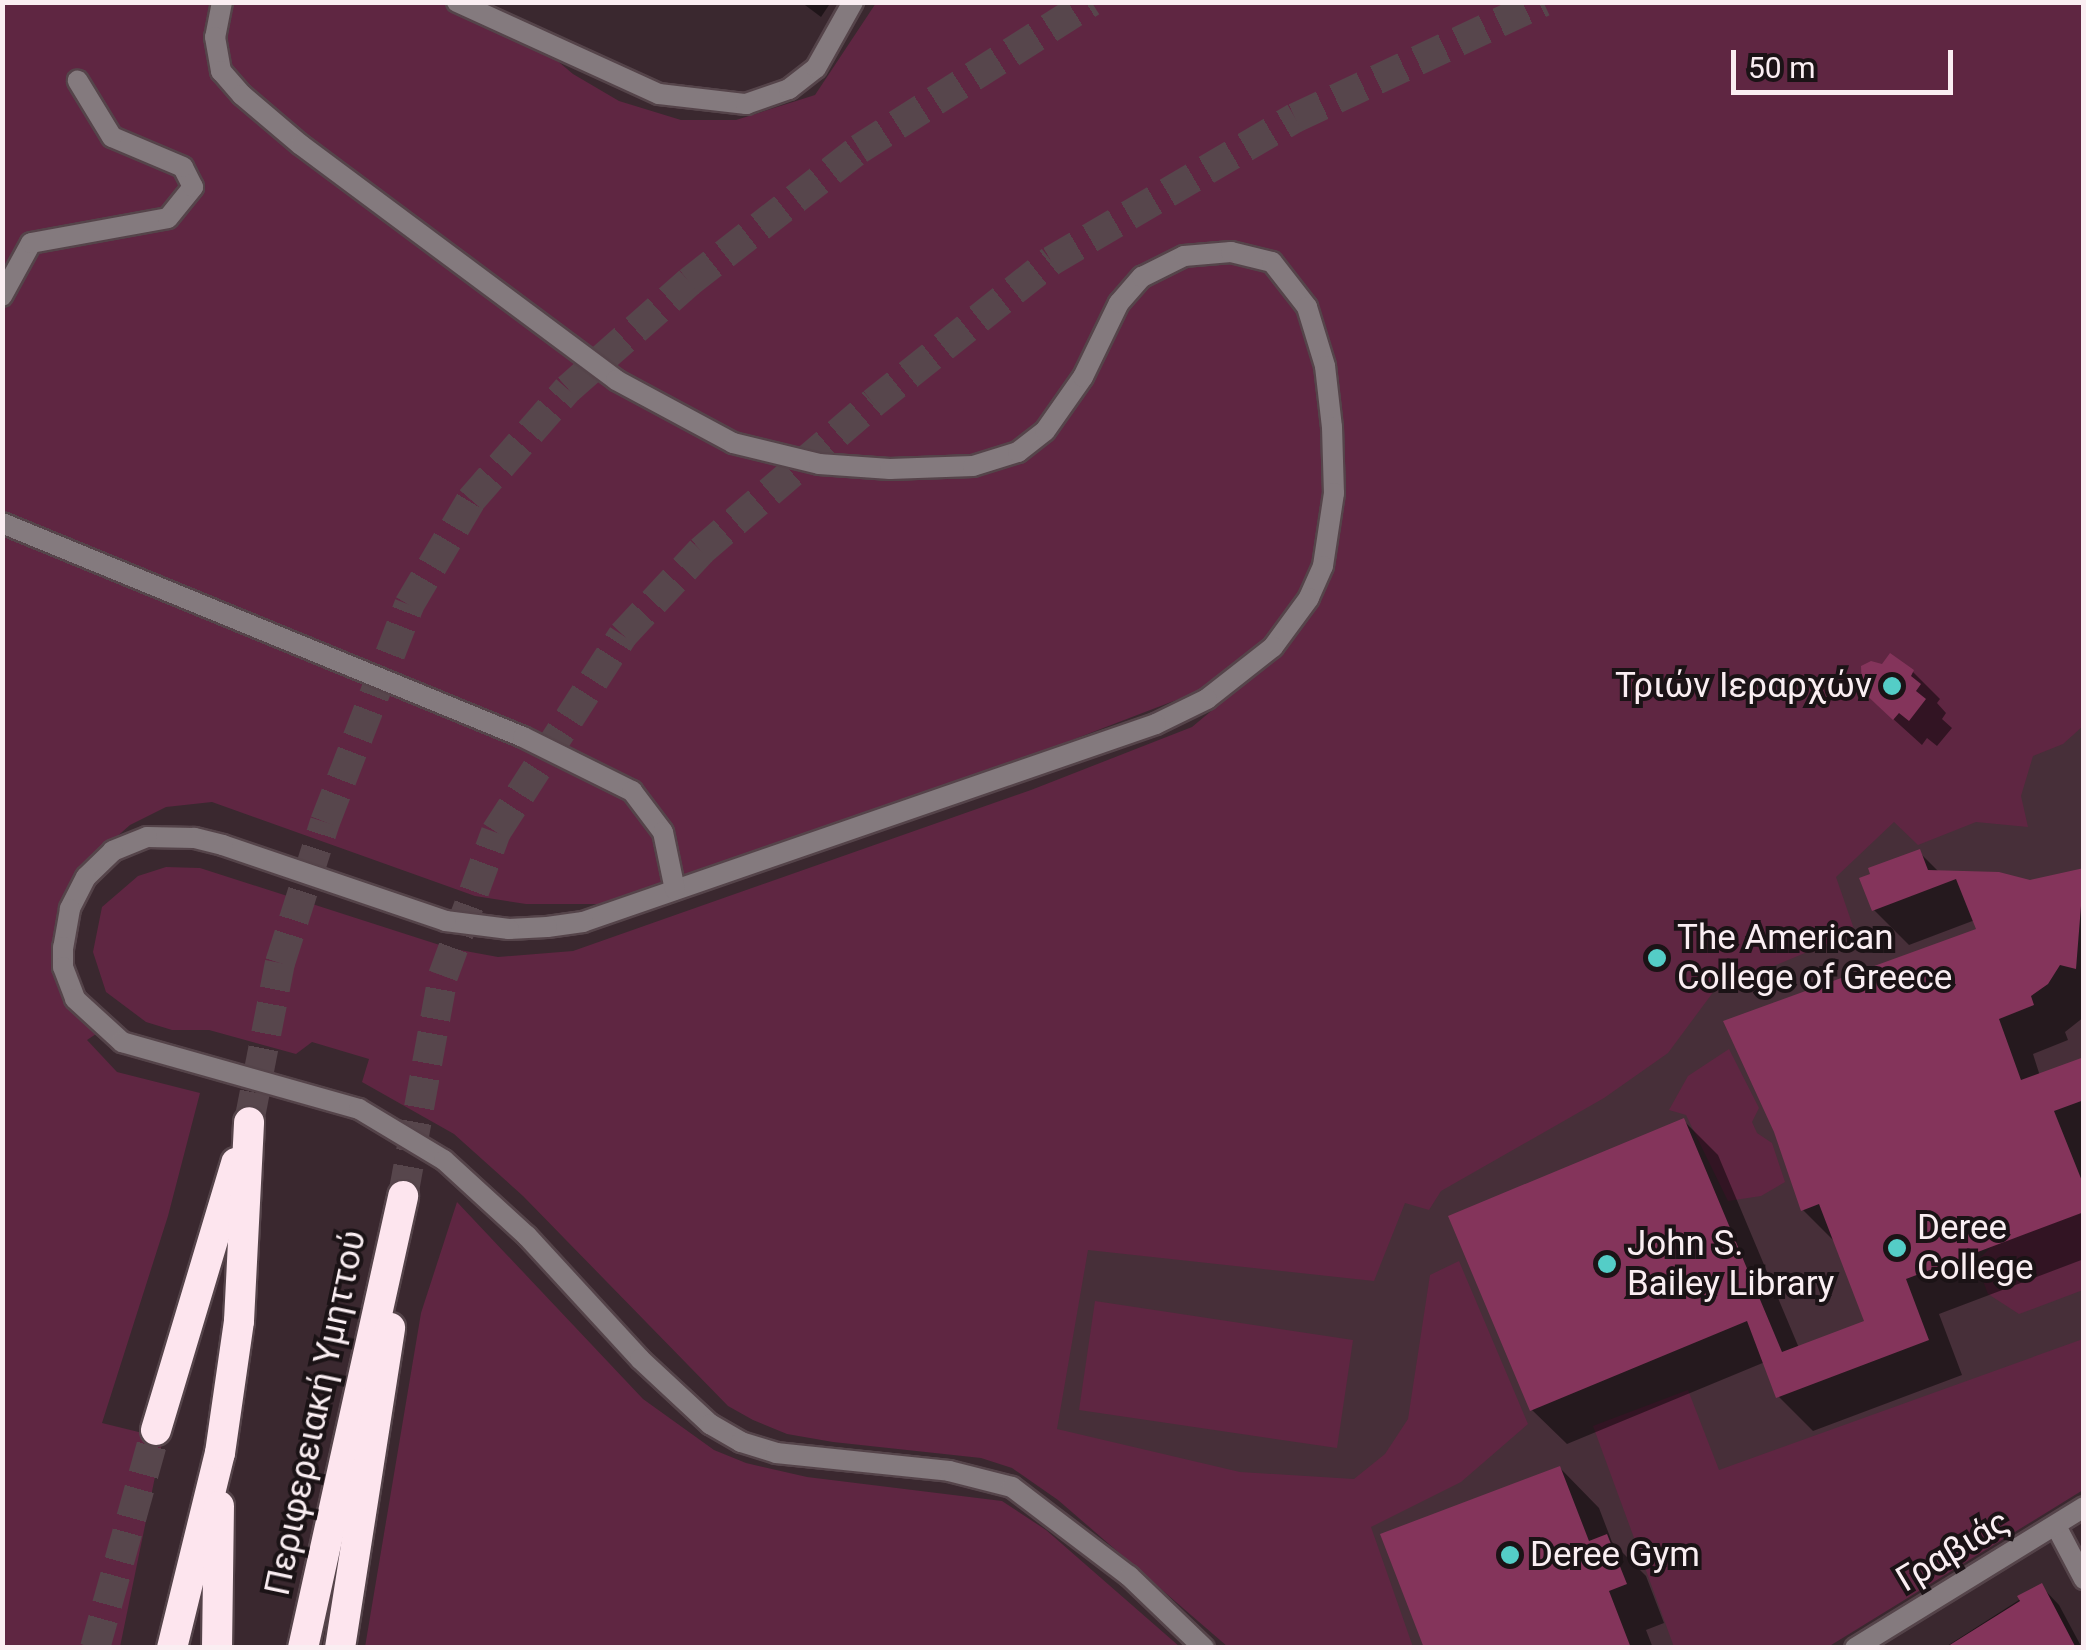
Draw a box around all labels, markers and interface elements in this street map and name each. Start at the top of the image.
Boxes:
scale bar [1736,30,1958,92]
text: 50 m [1748,50,1815,85]
place label: Τριών Ιεραρχών [1615,665,1872,707]
marker: Τριών Ιεραρχών [1881,675,1903,697]
place label: The American College of Greece [1677,917,1952,999]
marker: The American College of Greece [1646,947,1668,969]
place label: Deree College [1917,1207,2034,1289]
place label: John S. Bailey Library [1627,1223,1834,1305]
street label: Περιφερειακή Υμηττού [257,1227,375,1599]
marker: Deree College [1886,1237,1908,1259]
marker: John S. Bailey Library [1596,1253,1618,1275]
street label: Γραβιάς [1889,1501,2017,1601]
place label: Deree Gym [1530,1534,1700,1576]
marker: Deree Gym [1499,1544,1521,1566]

